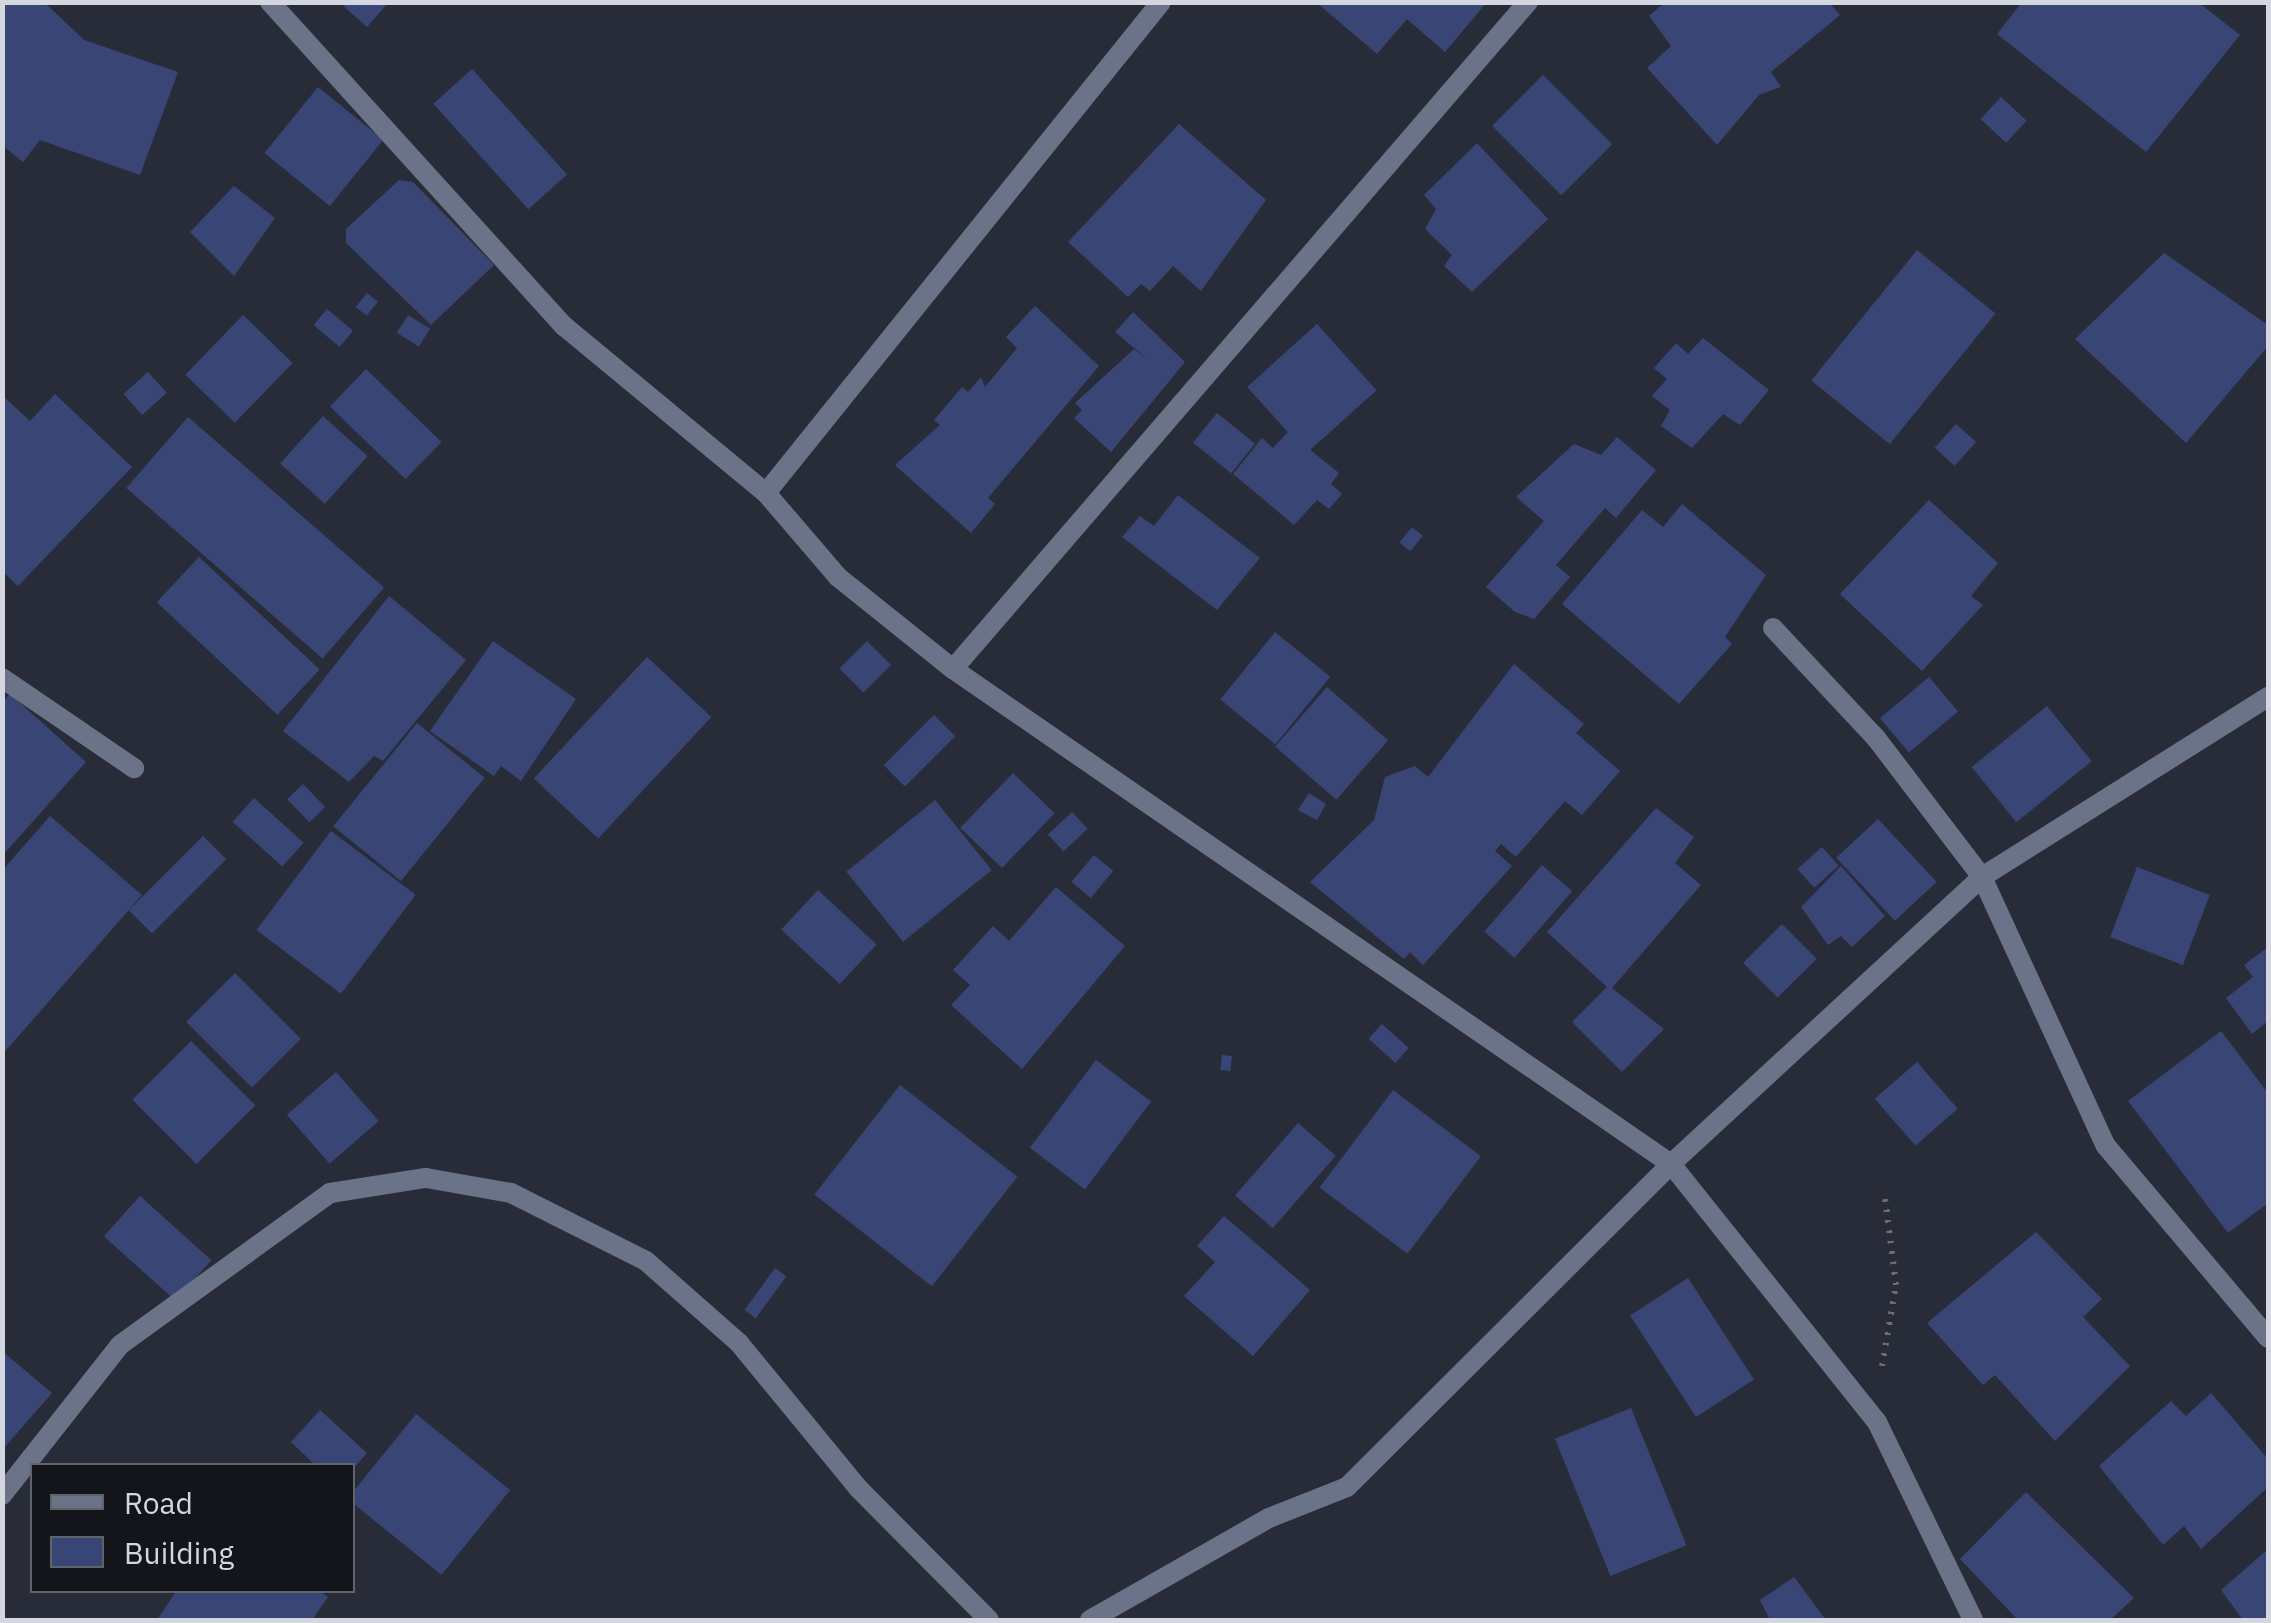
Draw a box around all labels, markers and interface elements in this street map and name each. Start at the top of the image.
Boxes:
legend [30,1463,355,1593]
text: Road [124,1483,193,1522]
text: Building [124,1533,234,1572]

